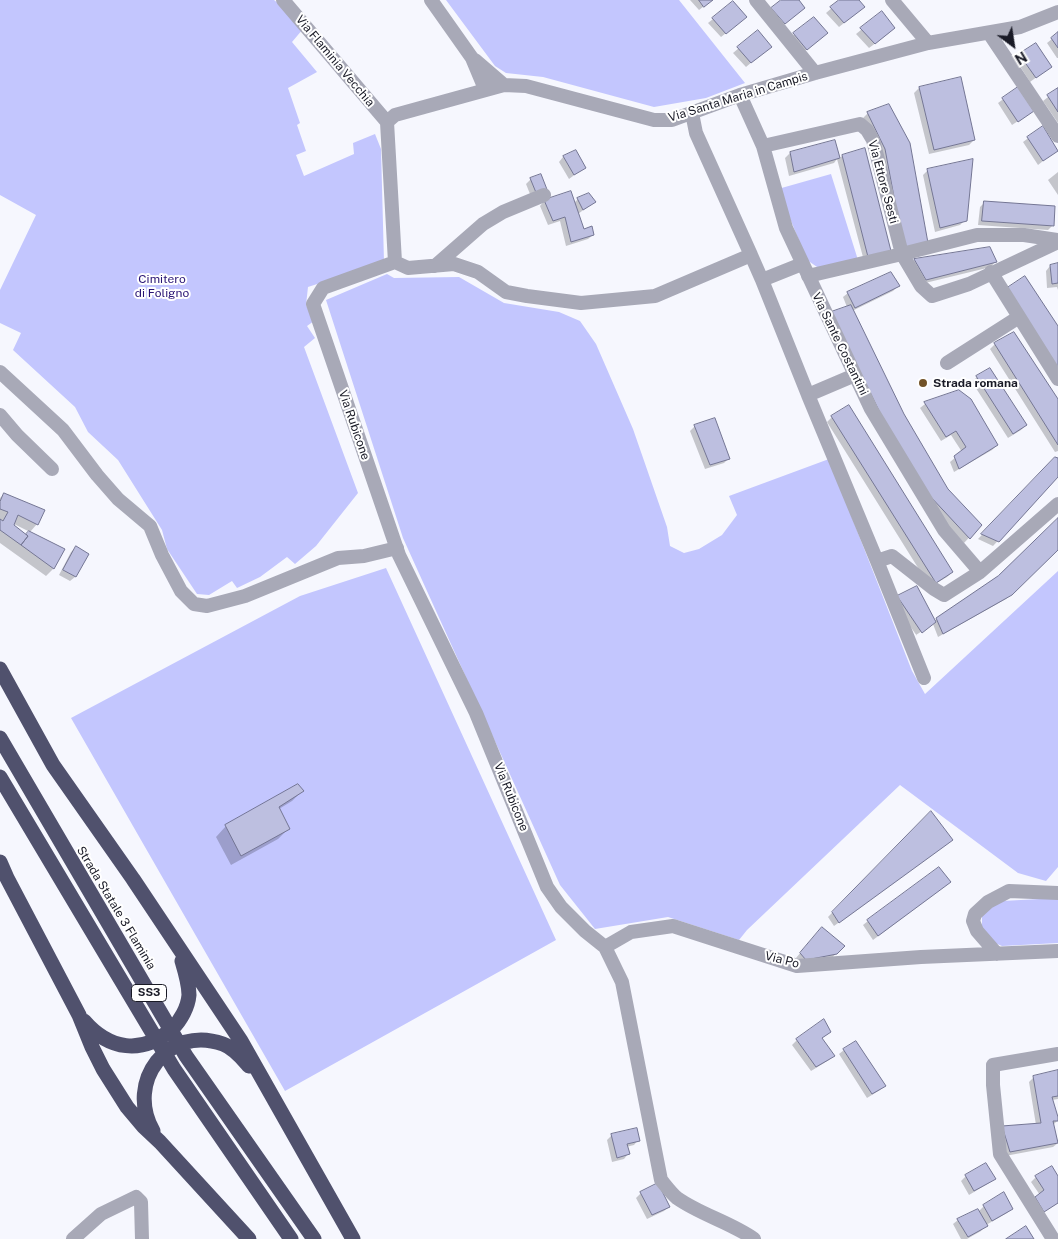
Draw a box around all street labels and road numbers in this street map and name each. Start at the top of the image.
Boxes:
street label: Via Flaminia Vecchia [293,12,377,110]
street label: Via Santa Maria in Campis [667,69,809,125]
street label: Via Ettore Sesti [865,139,901,225]
street label: Via Sante Costantini [809,290,871,398]
street label: Via Rubicone [335,388,373,462]
street label: Via Rubicone [491,761,531,833]
street label: Strada Statale 3 Flaminia [73,844,159,972]
street label: Via Po [763,949,801,971]
road number: SS3 [132,984,166,1001]

